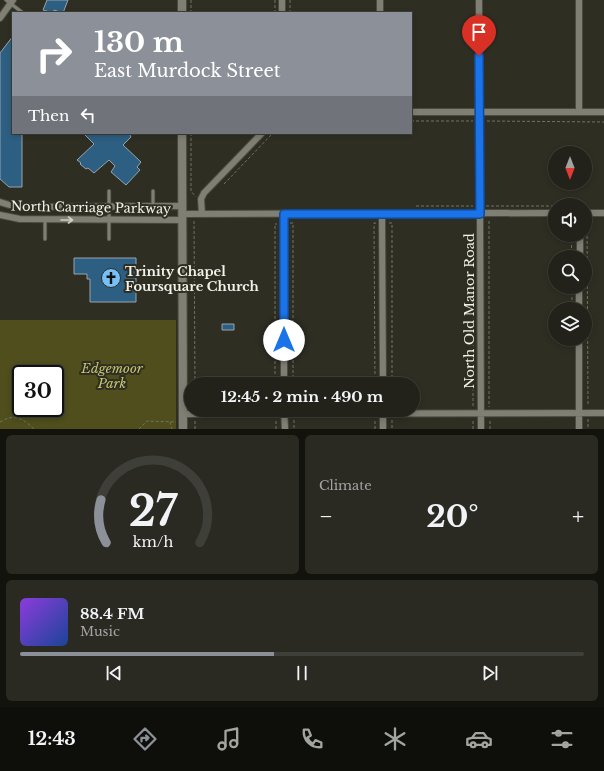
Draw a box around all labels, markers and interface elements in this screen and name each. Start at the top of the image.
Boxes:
pin [462,15,496,56]
icon: arrive [468,21,490,43]
text: 130 m [94,25,184,60]
icon: right [28,28,80,80]
text: East Murdock Street [94,60,281,82]
icon: left [77,104,99,126]
text: Then [28,106,69,125]
north arrow [548,146,592,190]
map controls [548,146,592,346]
street label: North Carriage Parkway [11,198,172,217]
button: sound [548,198,592,242]
one-way arrow [60,216,73,224]
street label: North Old Manor Road [461,233,478,389]
button: search [548,250,592,294]
place label: Trinity Chapel Foursquare Church [125,263,260,295]
church icon: Trinity Chapel Foursquare Church [100,267,122,289]
button: layers [548,302,592,346]
position arrow [263,319,305,361]
park label: Edgemoor Park [80,360,144,392]
speed limit sign: 30 [12,365,64,417]
text: 12:45 · 2 min · 490 m [221,387,383,406]
text: Climate [319,477,372,494]
text: 27 [128,485,177,536]
text: 20° [426,498,479,535]
text: − [319,503,333,530]
text: + [572,503,584,530]
text: km/h [132,532,173,550]
text: 88.4 FM [80,604,144,623]
text: Music [80,623,120,640]
icon: previous [103,662,125,684]
icon: pause [291,662,313,684]
icon: next [479,662,501,684]
icon: directions [131,725,159,753]
icon: music [215,725,243,753]
icon: phone [298,725,326,753]
icon: climate [381,725,409,753]
icon: car [465,725,493,753]
icon: filters [548,725,576,753]
text: 12:43 [28,728,76,750]

